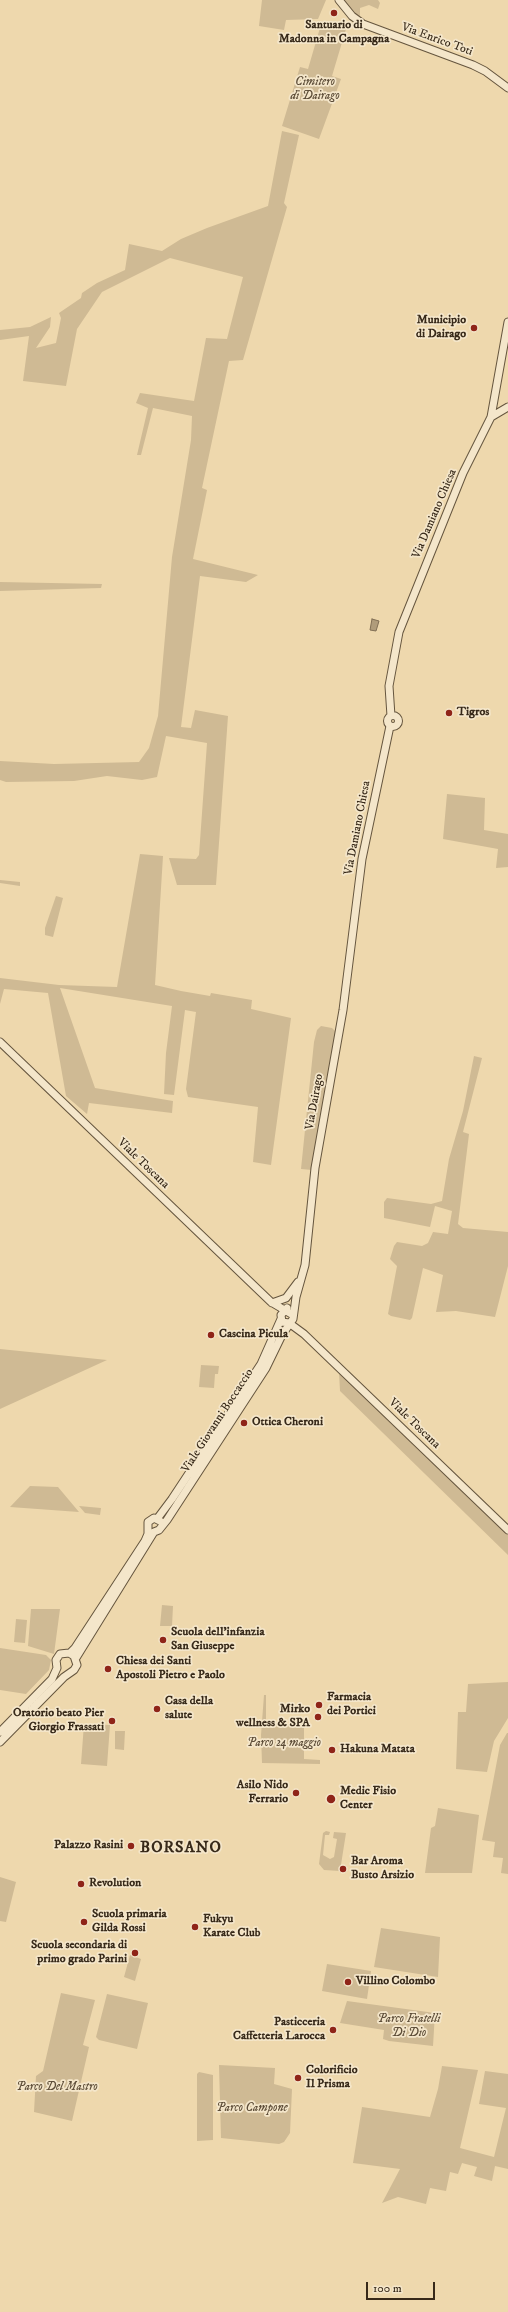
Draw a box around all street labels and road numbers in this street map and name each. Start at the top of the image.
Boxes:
street label: Via Enrico Toti [399,20,475,60]
street label: Via Damiano Chiesa [410,467,460,561]
street label: Via Damiano Chiesa [342,780,374,876]
street label: Via Dairago [303,1073,327,1131]
street label: Viale Toscana [114,1136,172,1192]
street label: Viale Giovanni Boccaccio [179,1366,257,1476]
street label: Viale Toscana [385,1396,443,1452]

